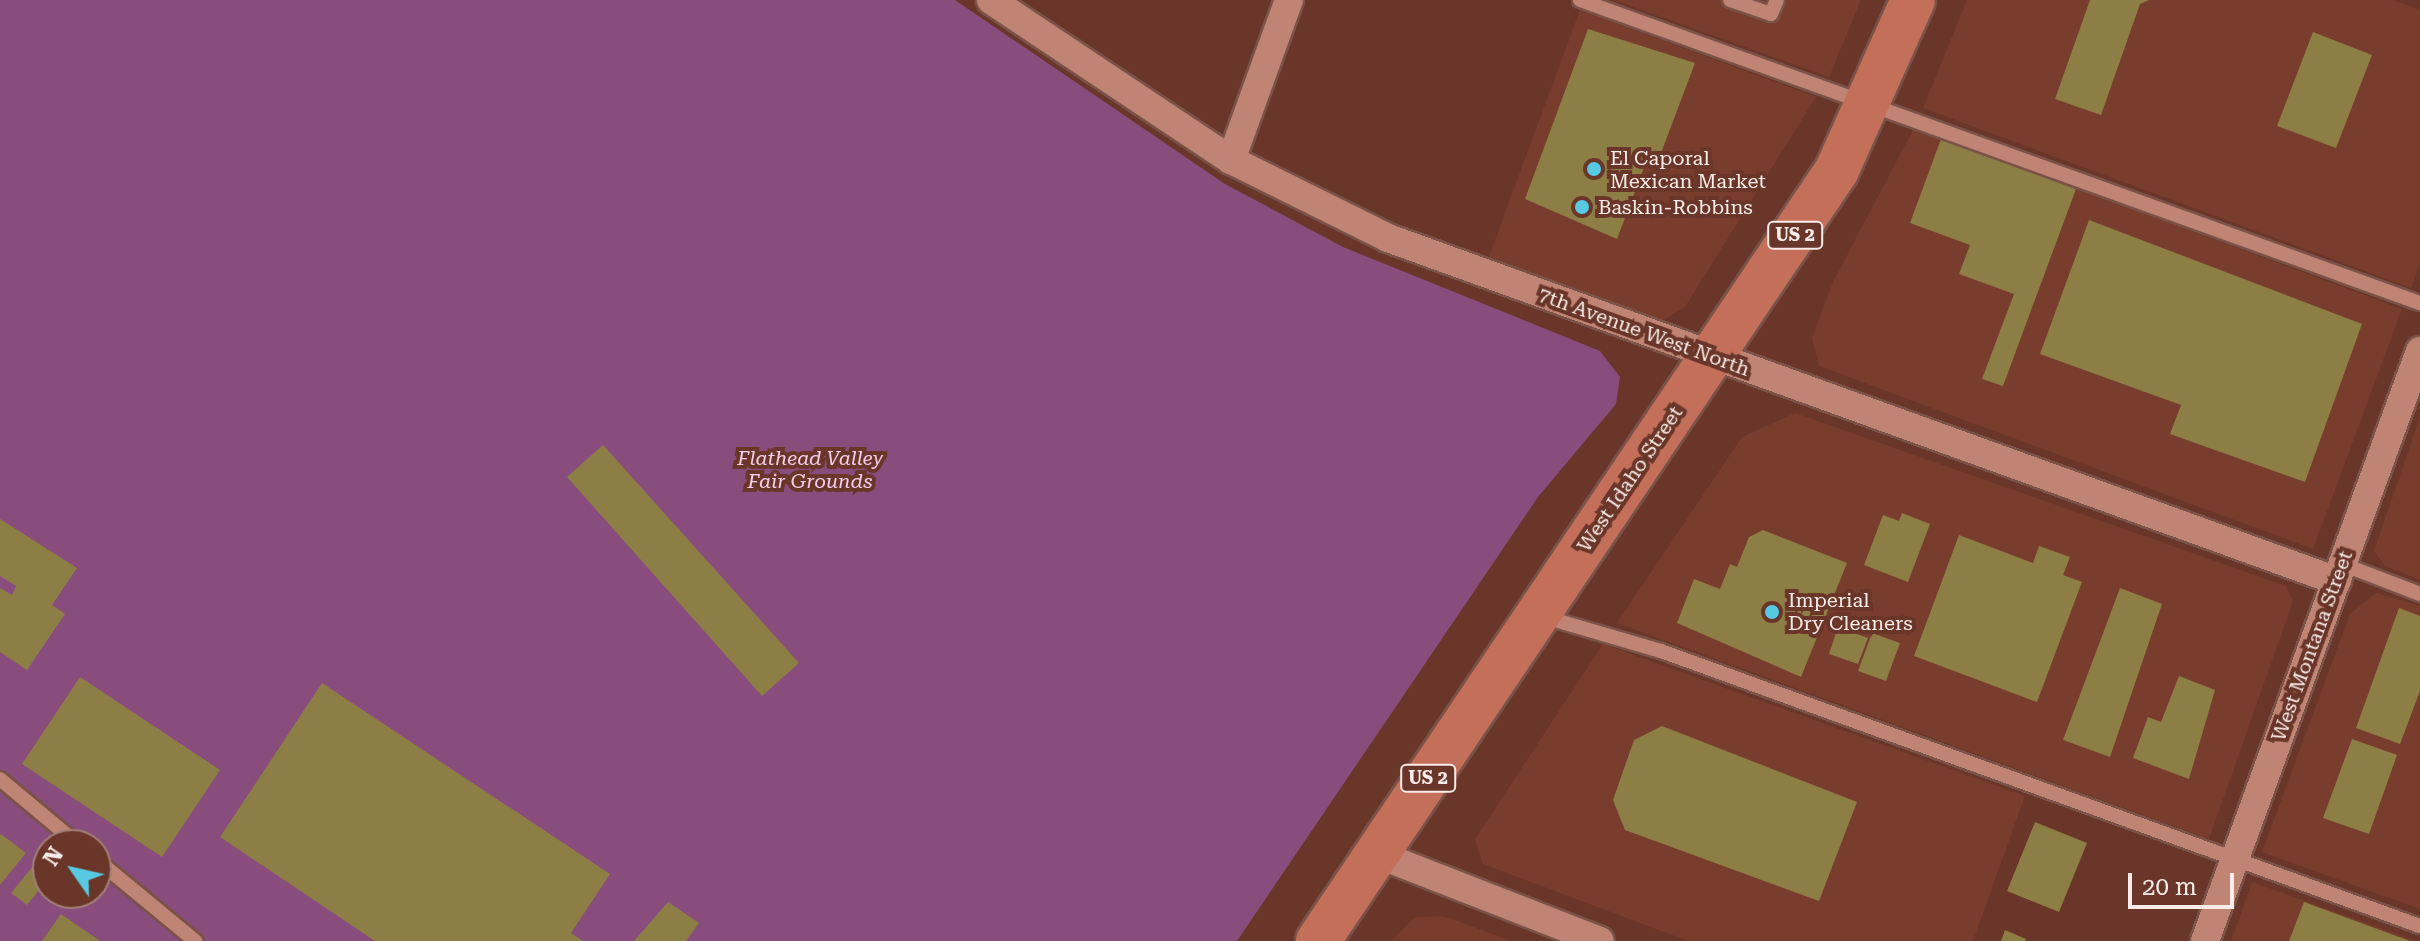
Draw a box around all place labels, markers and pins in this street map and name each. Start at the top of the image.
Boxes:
place label: El Caporal Mexican Market [1610,146,1766,193]
marker: El Caporal Mexican Market [1585,160,1603,178]
place label: Baskin-Robbins [1598,195,1753,219]
marker: Baskin-Robbins [1573,198,1591,216]
place label: Imperial Dry Cleaners [1788,588,1913,635]
marker: Imperial Dry Cleaners [1763,603,1781,621]

